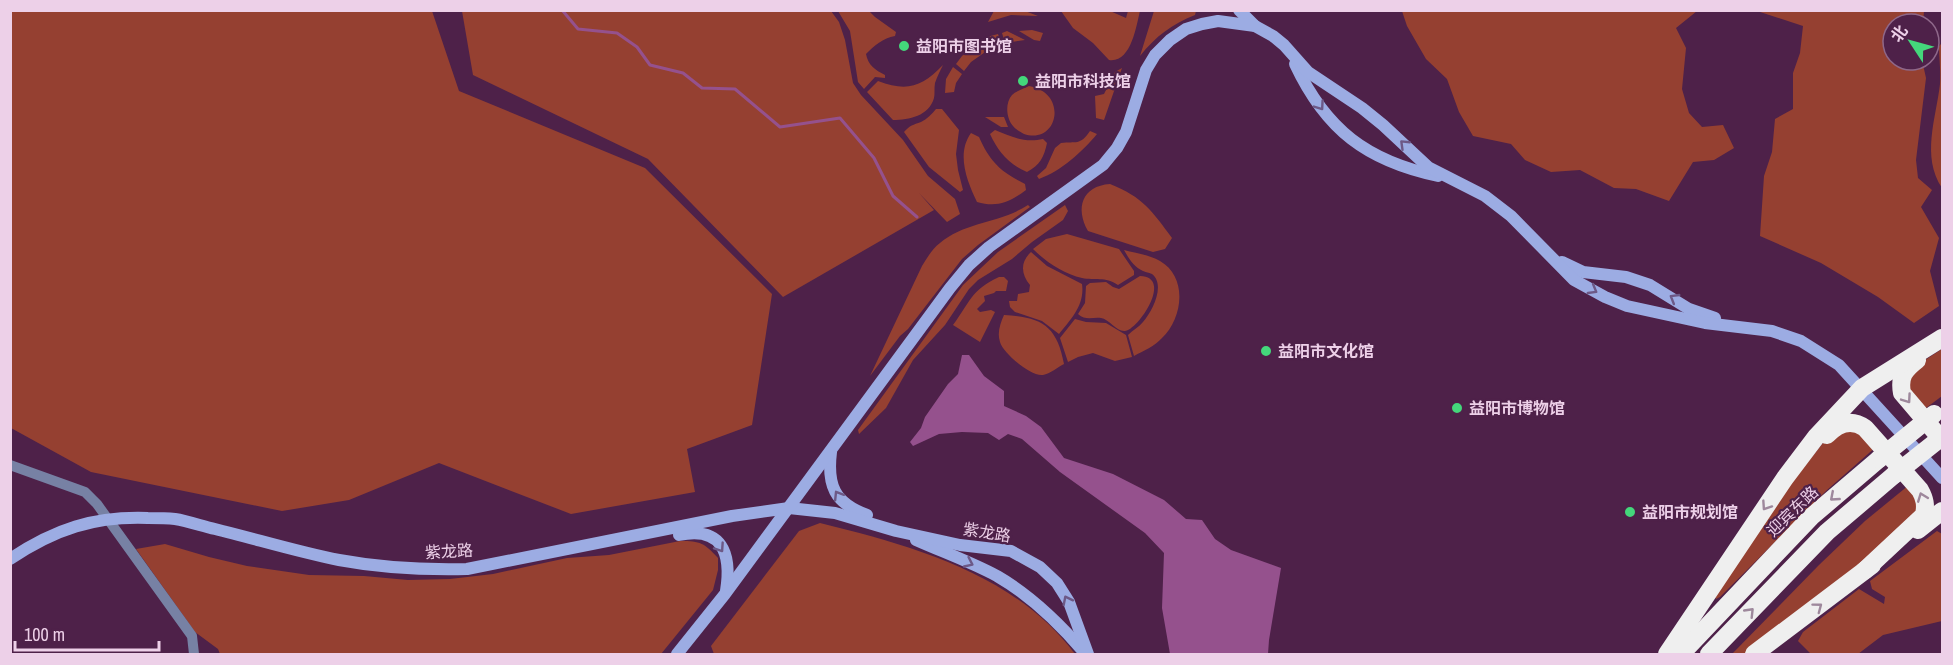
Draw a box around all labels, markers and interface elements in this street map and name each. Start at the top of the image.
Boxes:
north arrow [1881,12,1941,72]
text: 北 [1885,20,1912,46]
place label: 益阳市图书馆 [916,35,1012,57]
marker: 益阳市图书馆 [897,39,911,53]
place label: 益阳市科技馆 [1035,70,1131,92]
marker: 益阳市科技馆 [1016,74,1030,88]
one-way arrow [1313,99,1324,110]
one-way arrow [1400,140,1410,151]
one-way arrow [1587,283,1597,295]
one-way arrow [1669,295,1680,306]
place label: 益阳市文化馆 [1278,340,1374,362]
marker: 益阳市文化馆 [1259,344,1273,358]
one-way arrow [1900,392,1911,403]
place label: 益阳市博物馆 [1469,397,1565,419]
marker: 益阳市博物馆 [1450,401,1464,415]
street label: 迎宾东路 [1761,481,1823,541]
one-way arrow [1830,490,1841,501]
one-way arrow [834,491,846,501]
one-way arrow [1916,492,1929,503]
one-way arrow [1762,500,1773,511]
place label: 益阳市规划馆 [1642,501,1738,523]
marker: 益阳市规划馆 [1623,505,1637,519]
street label: 紫龙路 [962,517,1012,547]
street label: 紫龙路 [424,539,474,563]
one-way arrow [713,541,724,552]
one-way arrow [962,555,973,567]
one-way arrow [1063,596,1074,606]
one-way arrow [1811,603,1822,614]
one-way arrow [1742,609,1753,620]
scale bar [15,614,159,652]
text: 100 m [24,622,65,647]

